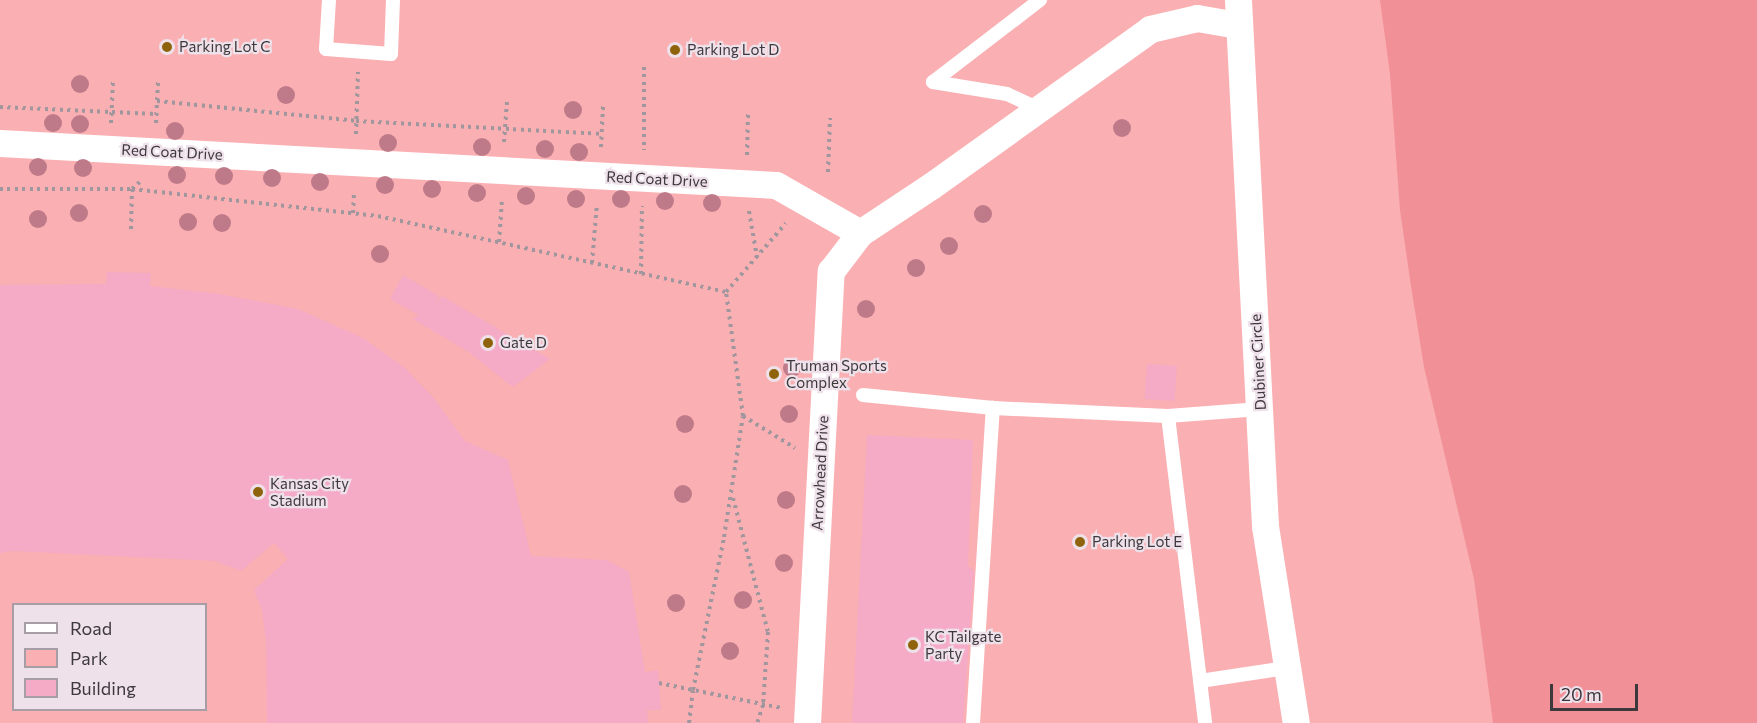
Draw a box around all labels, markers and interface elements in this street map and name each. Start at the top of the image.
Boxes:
place label: Parking Lot C [179,38,271,56]
marker: Parking Lot C [160,40,174,54]
place label: Parking Lot D [687,41,779,59]
marker: Parking Lot D [668,43,682,57]
street label: Red Coat Drive [121,140,223,164]
street label: Red Coat Drive [606,167,708,191]
street label: Dubiner Circle [1246,313,1270,411]
place label: Gate D [500,334,547,352]
marker: Gate D [481,336,495,350]
place label: Truman Sports Complex [786,356,887,391]
marker: Truman Sports Complex [767,367,781,381]
street label: Arrowhead Drive [808,415,832,531]
place label: Kansas City Stadium [270,474,349,509]
marker: Kansas City Stadium [251,485,265,499]
place label: Parking Lot E [1092,533,1182,551]
marker: Parking Lot E [1073,535,1087,549]
legend [12,603,207,711]
text: Road [70,617,112,639]
place label: KC Tailgate Party [925,627,1001,662]
marker: KC Tailgate Party [906,638,920,652]
text: Park [70,647,108,669]
scale bar [1553,672,1642,710]
text: Building [70,677,136,699]
text: 20 m [1561,683,1602,705]

